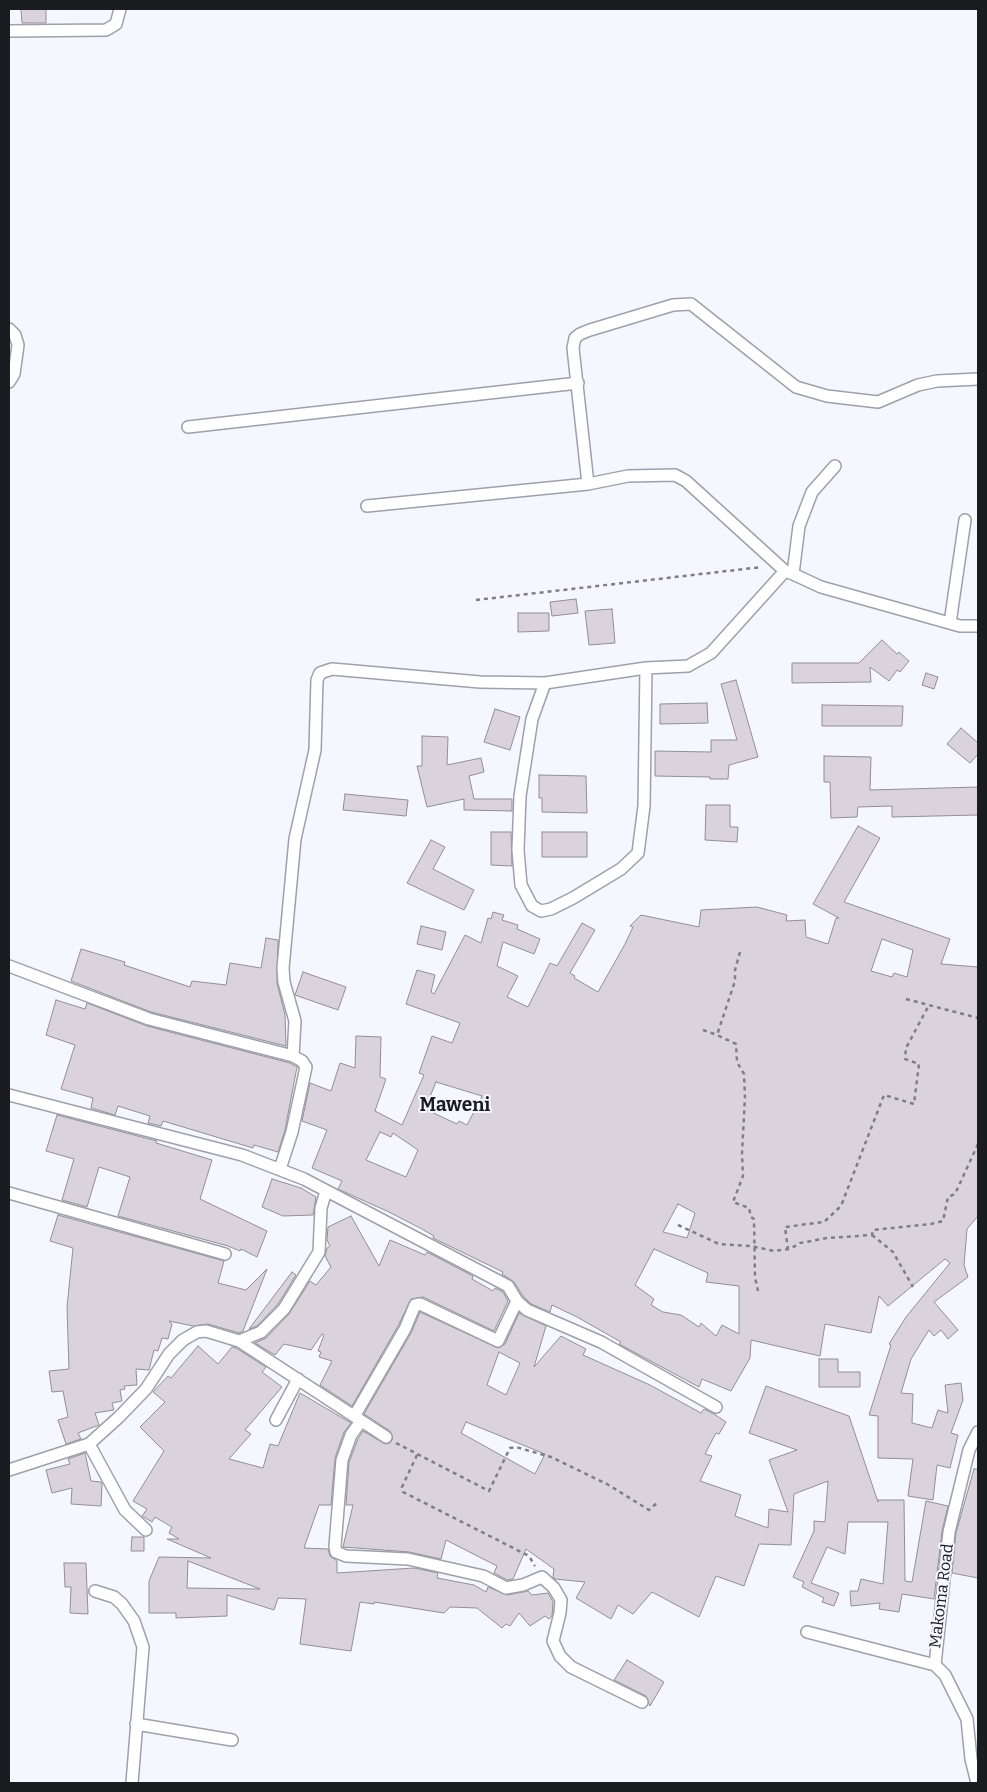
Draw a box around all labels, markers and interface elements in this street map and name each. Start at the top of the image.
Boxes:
district label: Maweni [420,1095,490,1117]
street label: Makoma Road [926,1543,958,1649]

